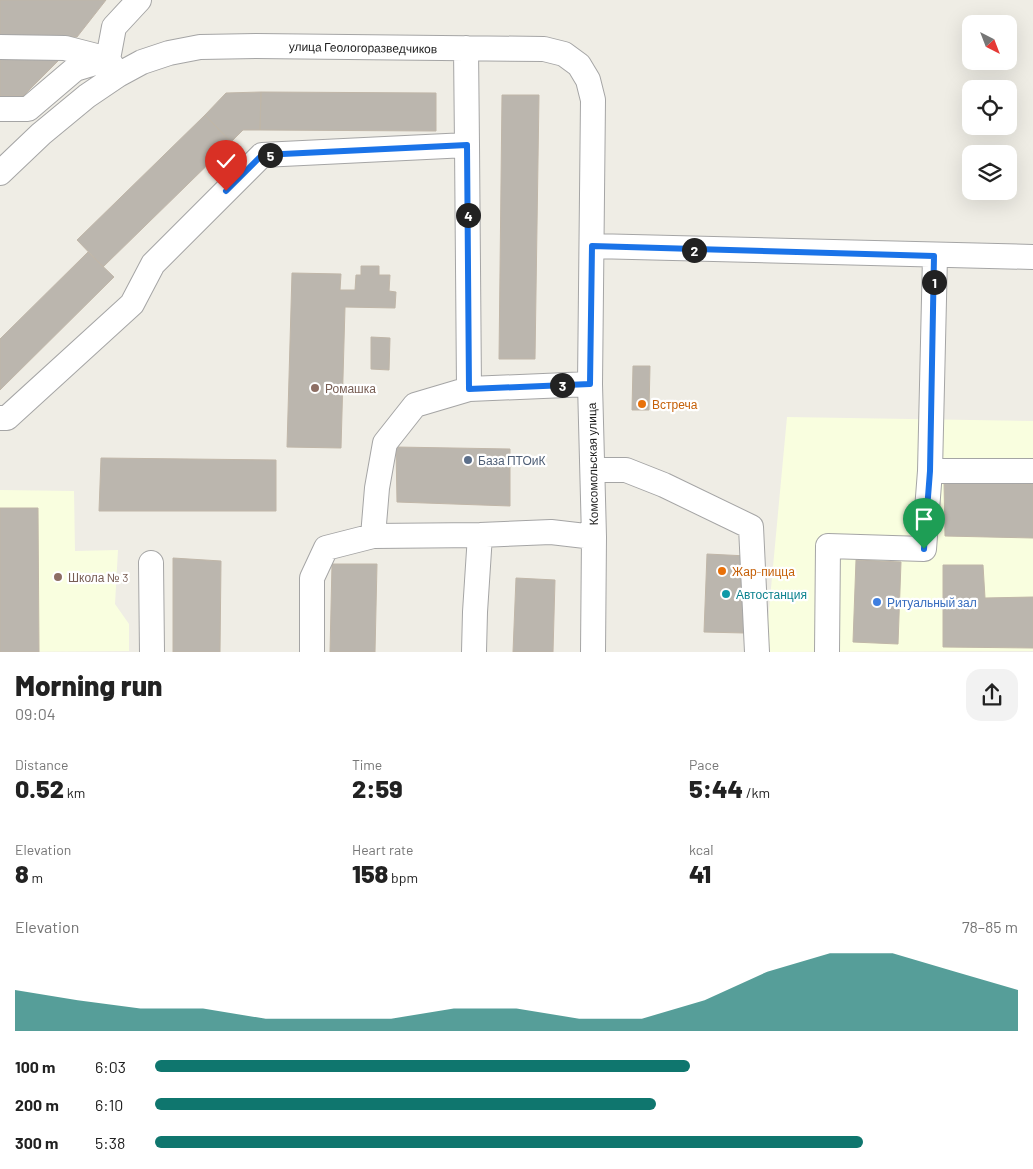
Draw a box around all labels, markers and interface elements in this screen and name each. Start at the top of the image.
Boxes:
north arrow [962,15,1018,70]
map controls [962,15,1017,200]
street label: улица Геологоразведчиков [289,39,437,56]
button: locate [962,80,1017,135]
pin [205,140,247,191]
pin: 5 [258,142,282,168]
button: layers [962,145,1017,200]
icon: check [212,147,240,175]
text: 5 [267,147,274,164]
pin: 4 [456,202,480,228]
text: 4 [464,207,473,224]
pin: 2 [682,238,706,262]
text: 2 [691,242,698,259]
pin: 1 [922,270,946,294]
text: 1 [932,274,937,291]
pin: 3 [550,372,574,398]
text: 3 [559,377,566,394]
place label: Ромашка [325,381,376,395]
marker: Ромашка [309,382,321,394]
place label: Встреча [652,397,698,412]
marker: Встреча [636,398,648,410]
street label: Комсомольская улица [584,402,601,525]
place label: База ПТОиК [478,453,545,467]
marker: База ПТОиК [462,454,474,466]
pin [903,498,945,549]
icon: arrive [910,505,938,533]
place label: Жар-пицца [732,564,795,579]
marker: Жар-пицца [716,565,728,577]
place label: Школа № 3 [68,570,128,584]
marker: Школа № 3 [52,571,64,583]
place label: Автостанция [736,587,807,602]
marker: Автостанция [720,588,732,600]
place label: Ритуальный зал [887,595,977,610]
marker: Ритуальный зал [871,596,883,608]
text: Morning run [15,668,163,702]
button: share [966,669,1018,721]
text: 09:04 [15,704,56,723]
text: Distance [15,756,68,773]
text: Time [352,756,382,773]
text: Pace [689,756,719,773]
text: 0.52 [15,773,64,803]
text: 2:59 [352,773,403,803]
text: 5:44 [689,773,743,803]
text: km [64,784,85,801]
text: /km [743,784,770,801]
text: Elevation [15,841,71,858]
text: Heart rate [352,841,413,858]
text: kcal [689,841,713,858]
text: 8 [15,858,29,888]
text: 158 [352,858,388,888]
text: 41 [689,858,711,888]
text: m [29,869,43,886]
text: bpm [388,869,418,886]
text: Elevation [15,917,79,936]
text: 78–85 m [962,917,1018,936]
text: 100 m [15,1057,55,1076]
text: 6:03 [95,1057,126,1076]
text: 200 m [15,1095,59,1114]
text: 6:10 [95,1095,123,1114]
text: 300 m [15,1133,58,1152]
text: 5:38 [95,1133,125,1152]

